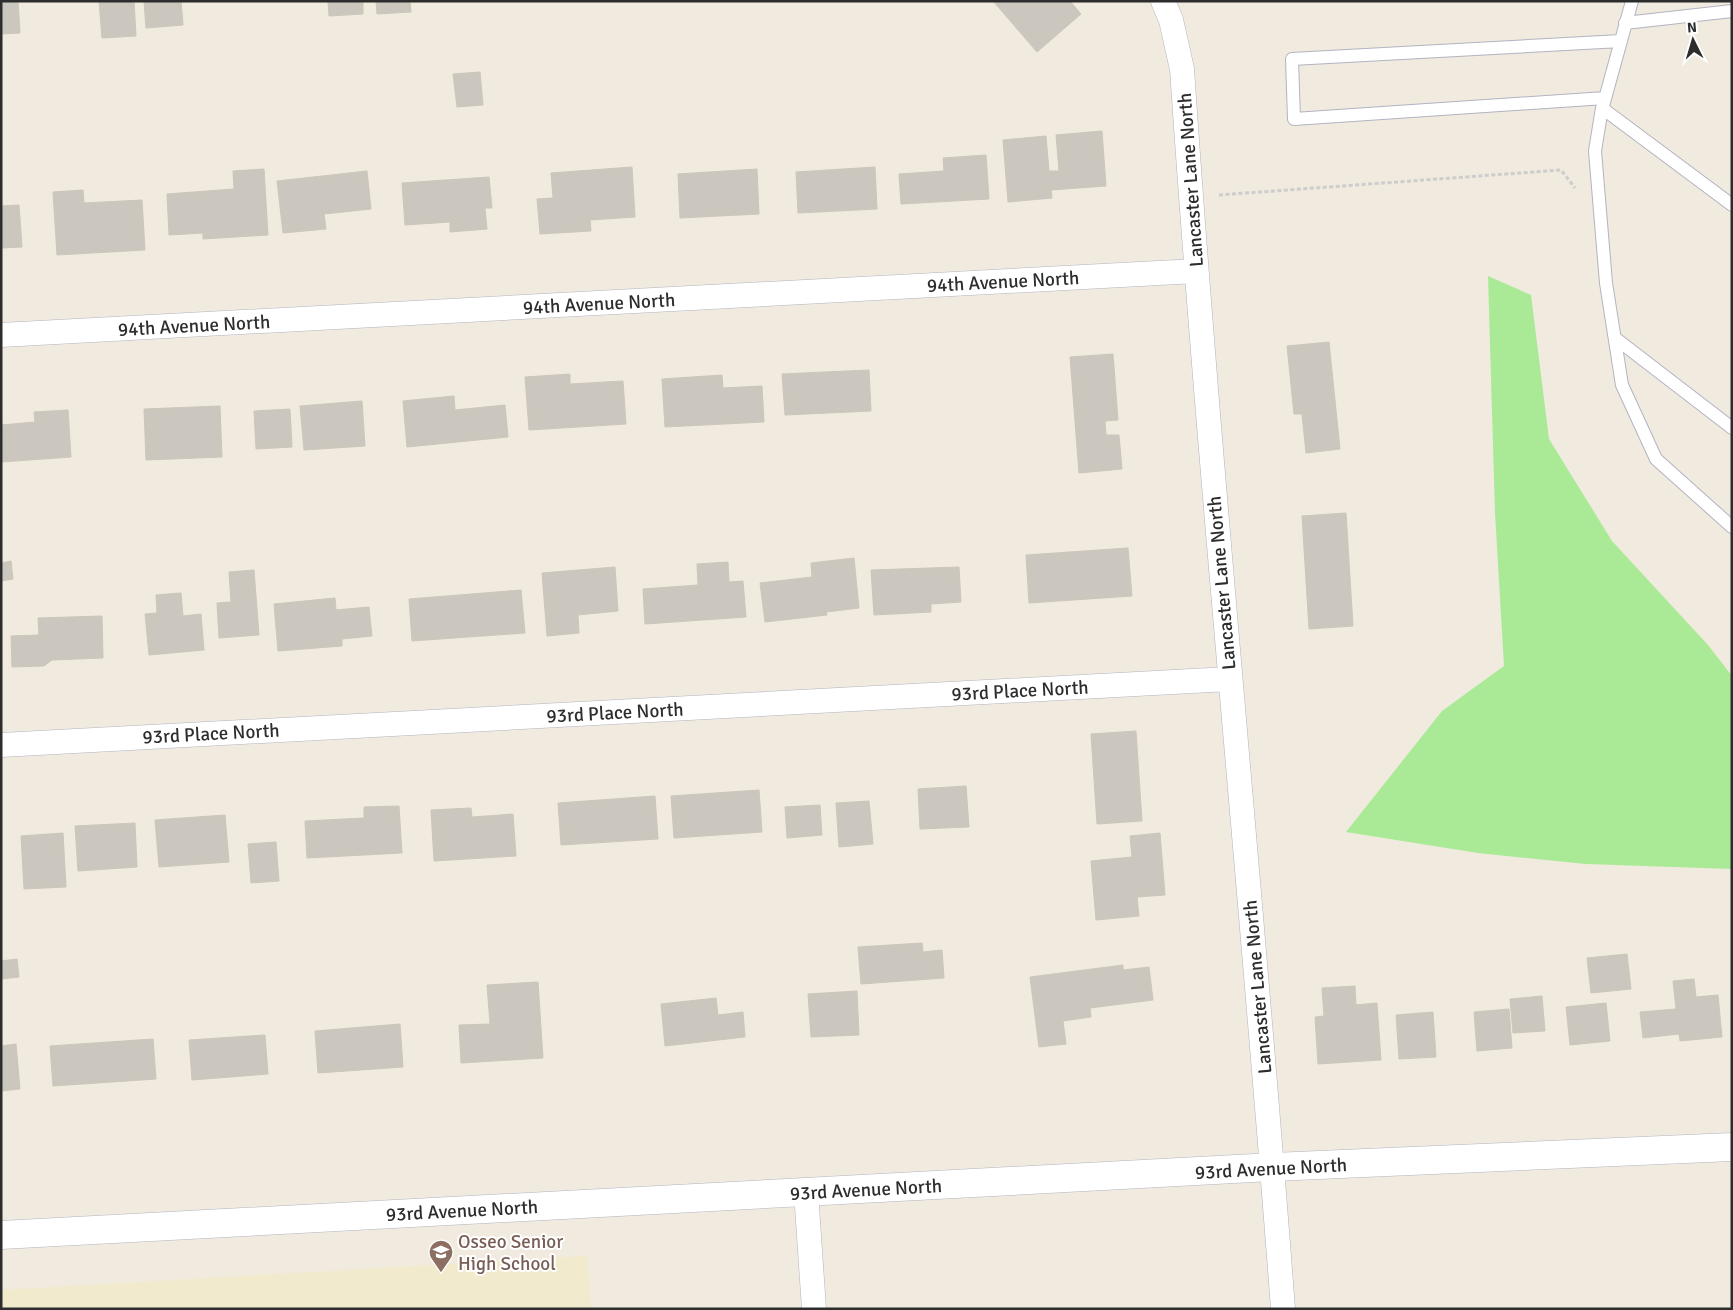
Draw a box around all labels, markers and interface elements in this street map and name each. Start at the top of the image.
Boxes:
north arrow [1668,15,1718,65]
text: N [1686,19,1698,36]
street label: Lancaster Lane North [1173,92,1209,268]
street label: 94th Avenue North [926,266,1080,298]
street label: 94th Avenue North [522,288,676,320]
street label: 94th Avenue North [117,310,271,342]
street label: Lancaster Lane North [1202,495,1242,671]
street label: 93rd Place North [951,675,1089,707]
street label: 93rd Place North [546,697,684,729]
street label: 93rd Place North [142,718,280,750]
street label: Lancaster Lane North [1238,899,1278,1075]
street label: 93rd Avenue North [1194,1153,1348,1185]
street label: 93rd Avenue North [789,1174,943,1206]
street label: 93rd Avenue North [385,1195,539,1227]
place label: Osseo Senior High School [458,1230,563,1276]
school or university icon: Osseo Senior High School [428,1239,454,1273]

